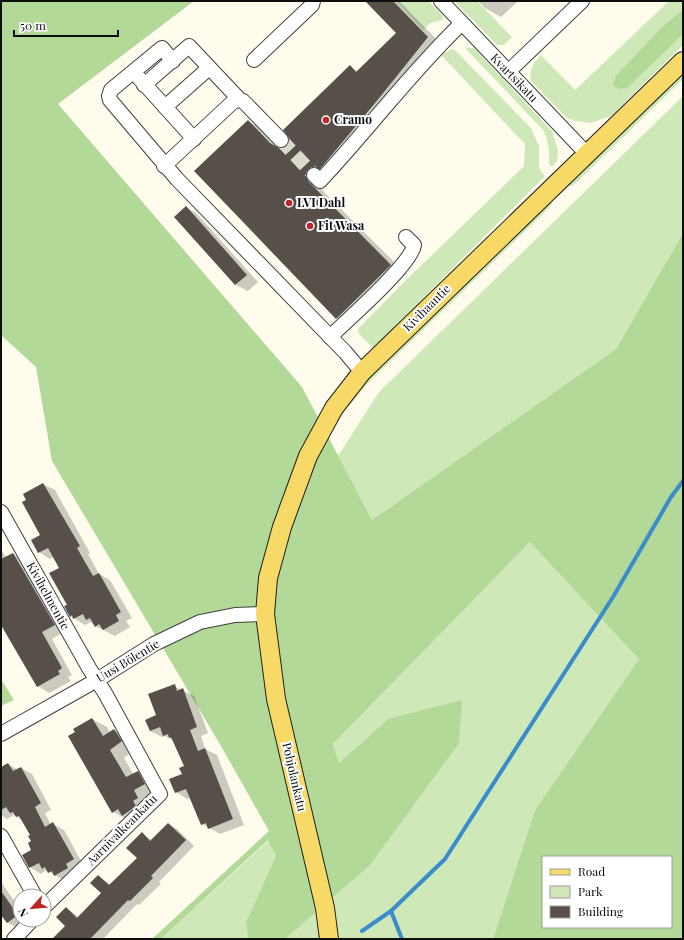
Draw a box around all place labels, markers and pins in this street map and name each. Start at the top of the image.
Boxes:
place label: Cramo [334,111,372,127]
marker: Cramo [321,115,331,125]
place label: LVI Dahl [297,194,345,210]
marker: LVI Dahl [284,198,294,208]
place label: Fit Wasa [318,217,365,233]
marker: Fit Wasa [305,221,315,231]

